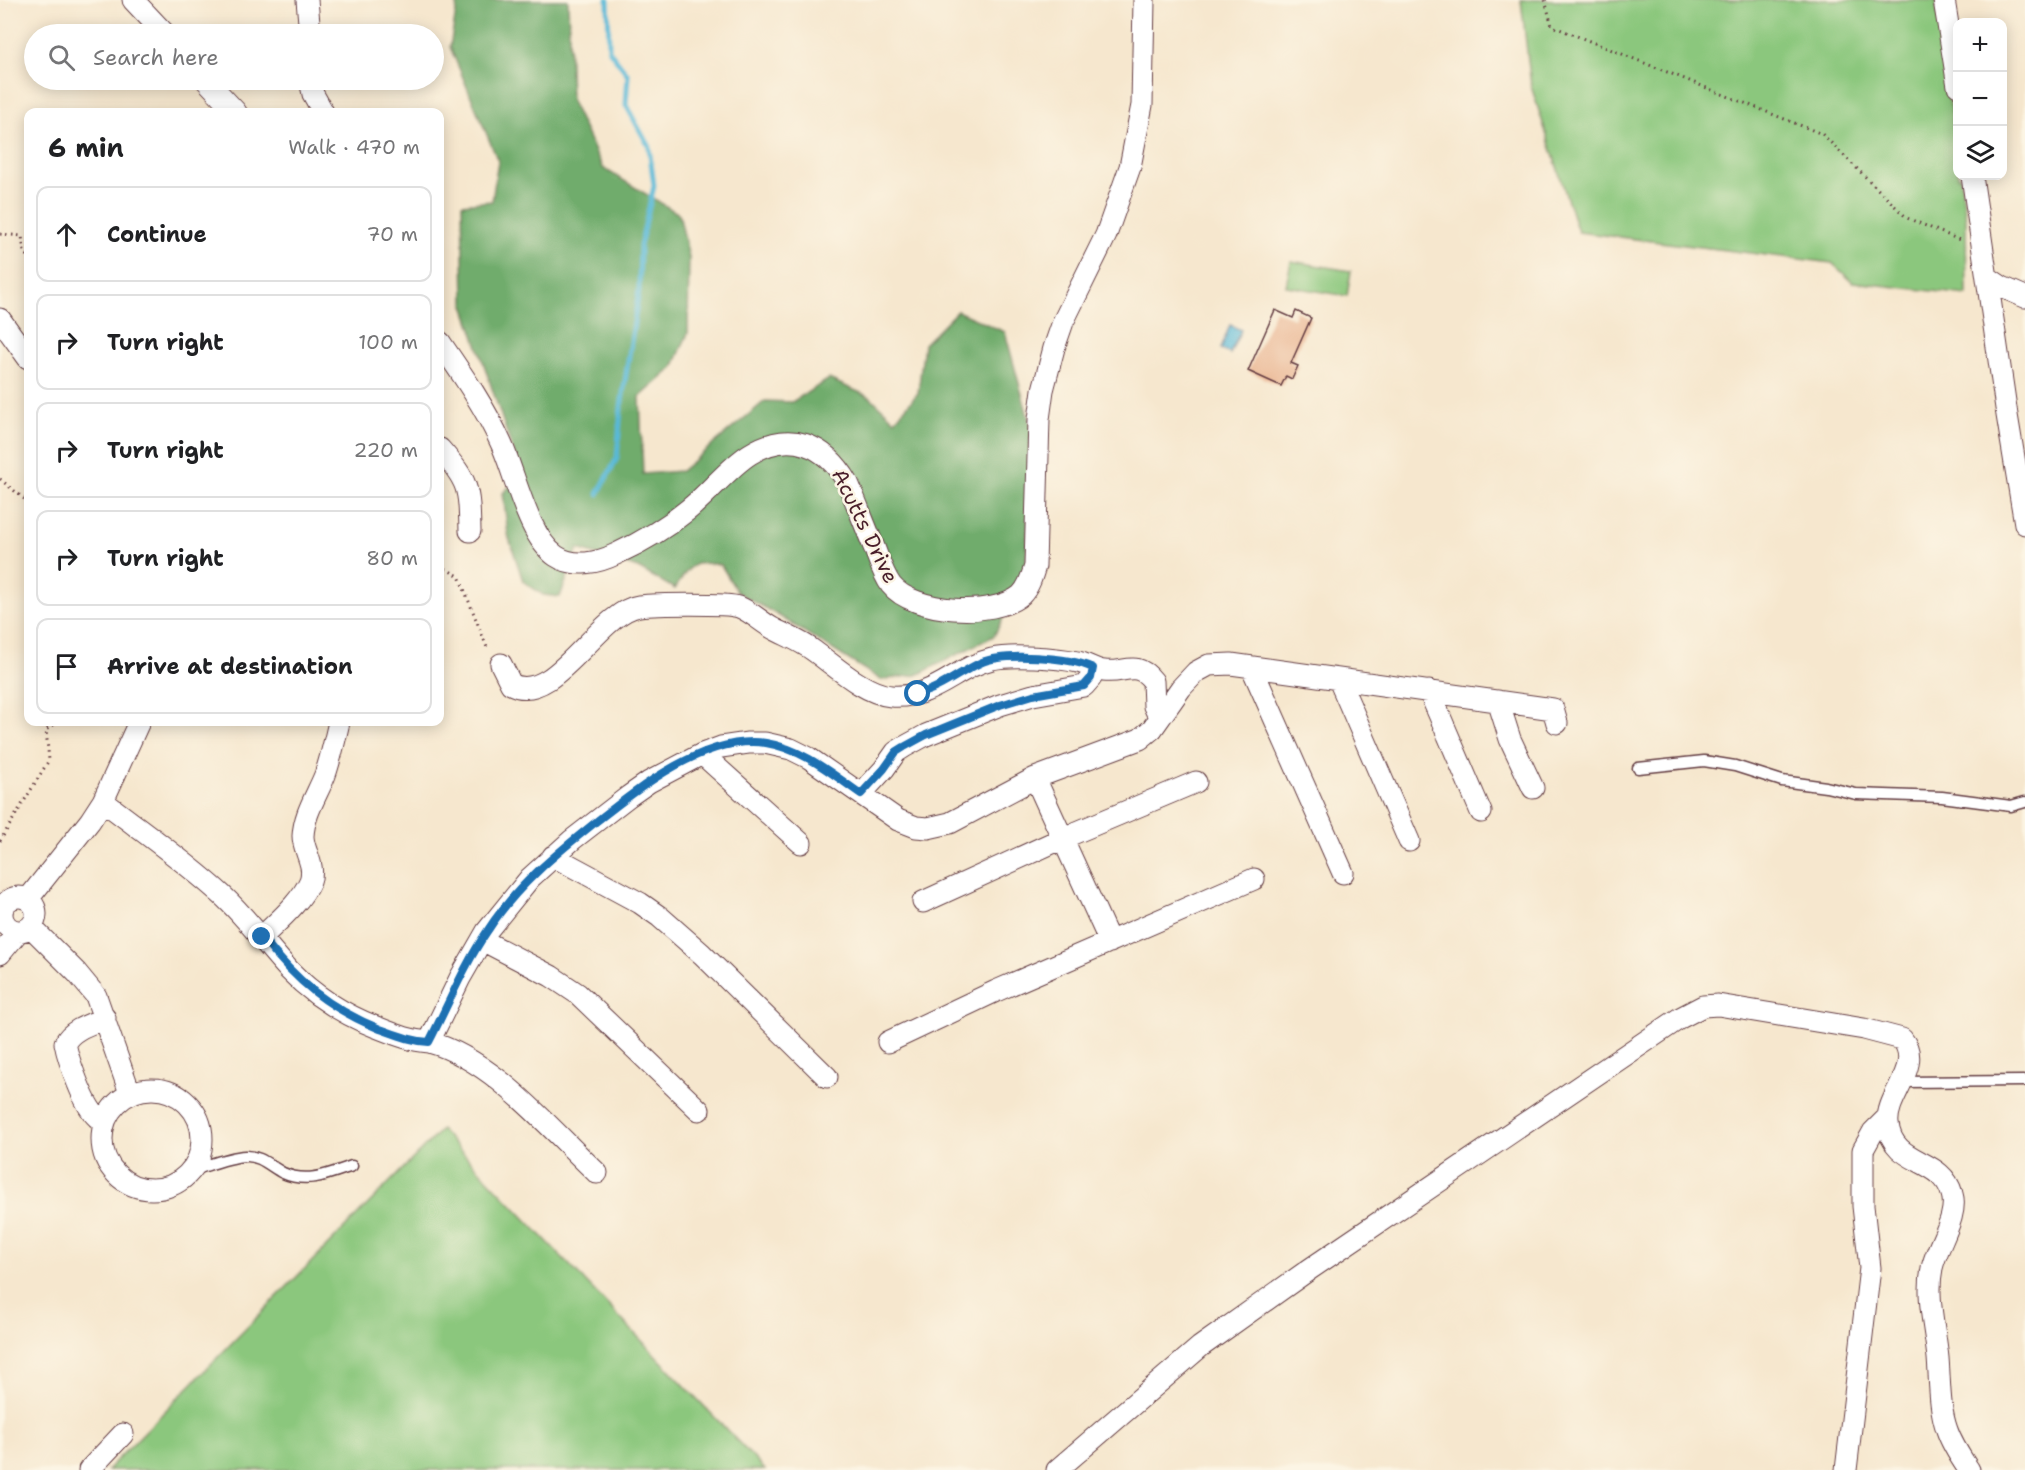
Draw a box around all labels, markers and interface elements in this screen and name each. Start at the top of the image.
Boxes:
map controls [1953,18,2007,180]
button: + [1953,18,2007,72]
search box [24,24,444,90]
icon: search [45,41,78,74]
text: Search here [93,43,219,72]
button: − [1953,72,2007,126]
button: layers [1953,126,2007,180]
text: 6 min [48,130,124,165]
text: Walk · 470 m [288,134,420,160]
icon: ahead [50,218,83,251]
text: Continue [107,220,207,249]
text: 70 m [366,221,418,247]
icon: right [50,326,83,359]
text: Turn right [107,328,224,357]
text: 100 m [358,329,418,355]
icon: right [50,434,83,467]
text: Turn right [107,436,224,465]
text: 220 m [354,437,418,463]
street label: Acutts Drive [825,464,905,588]
icon: right [50,542,83,575]
text: Turn right [107,544,224,573]
text: 80 m [366,545,418,571]
icon: arrive [50,650,83,683]
text: Arrive at destination [107,652,353,681]
route start [904,680,930,706]
route end [248,923,274,949]

